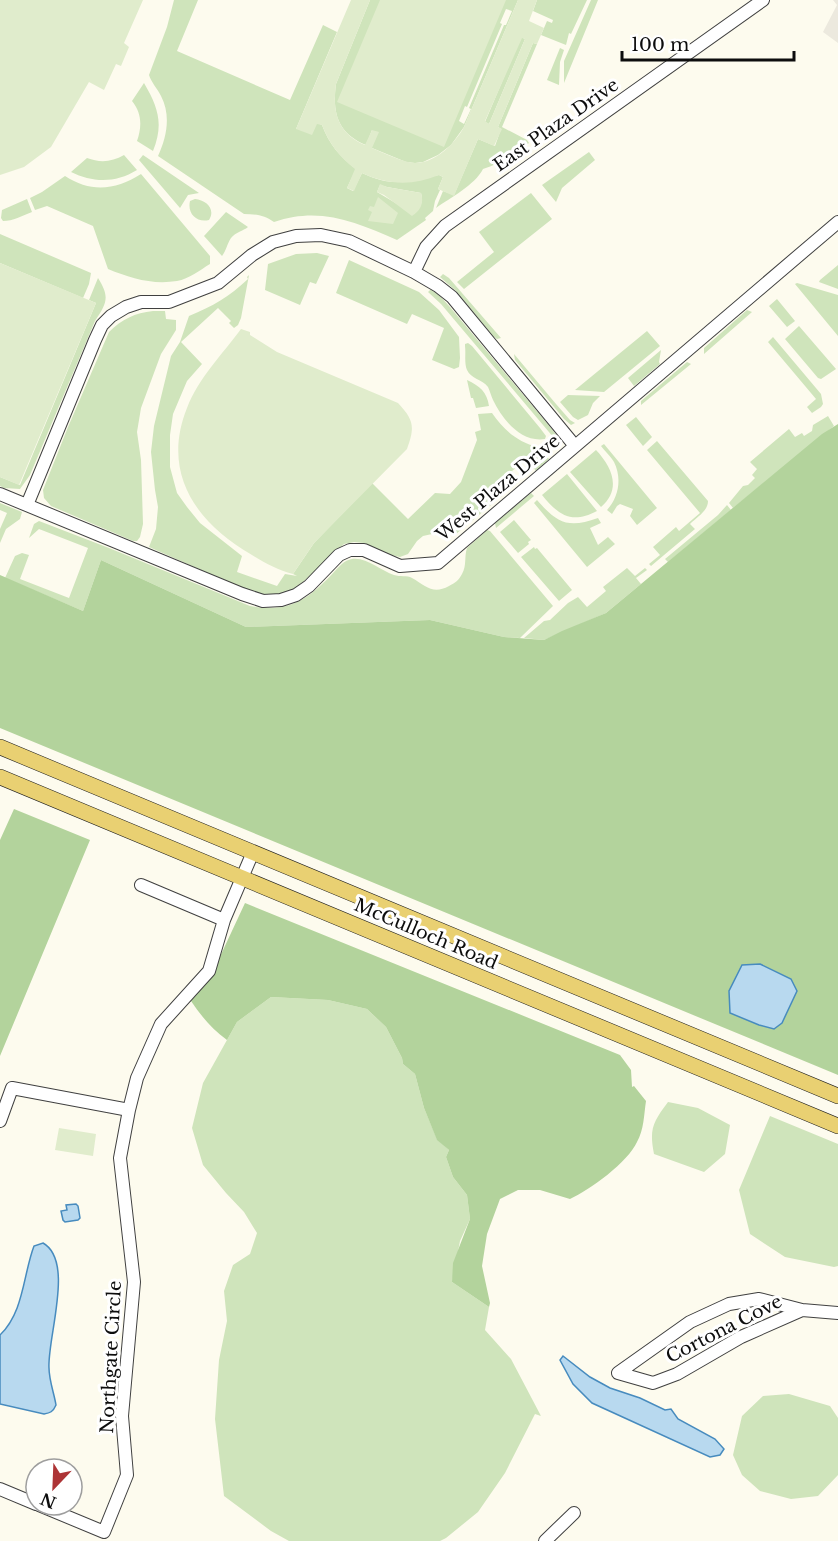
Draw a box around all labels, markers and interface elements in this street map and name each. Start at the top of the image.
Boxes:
scale bar [622,24,794,62]
text: 100 m [631,34,689,56]
street label: East Plaza Drive [489,74,623,176]
street label: West Plaza Drive [431,430,564,547]
street label: McCulloch Road [351,894,501,974]
street label: Northgate Circle [96,1280,126,1434]
street label: Cortona Cove [662,1290,786,1368]
north arrow [24,1457,84,1517]
text: N [37,1489,59,1513]

